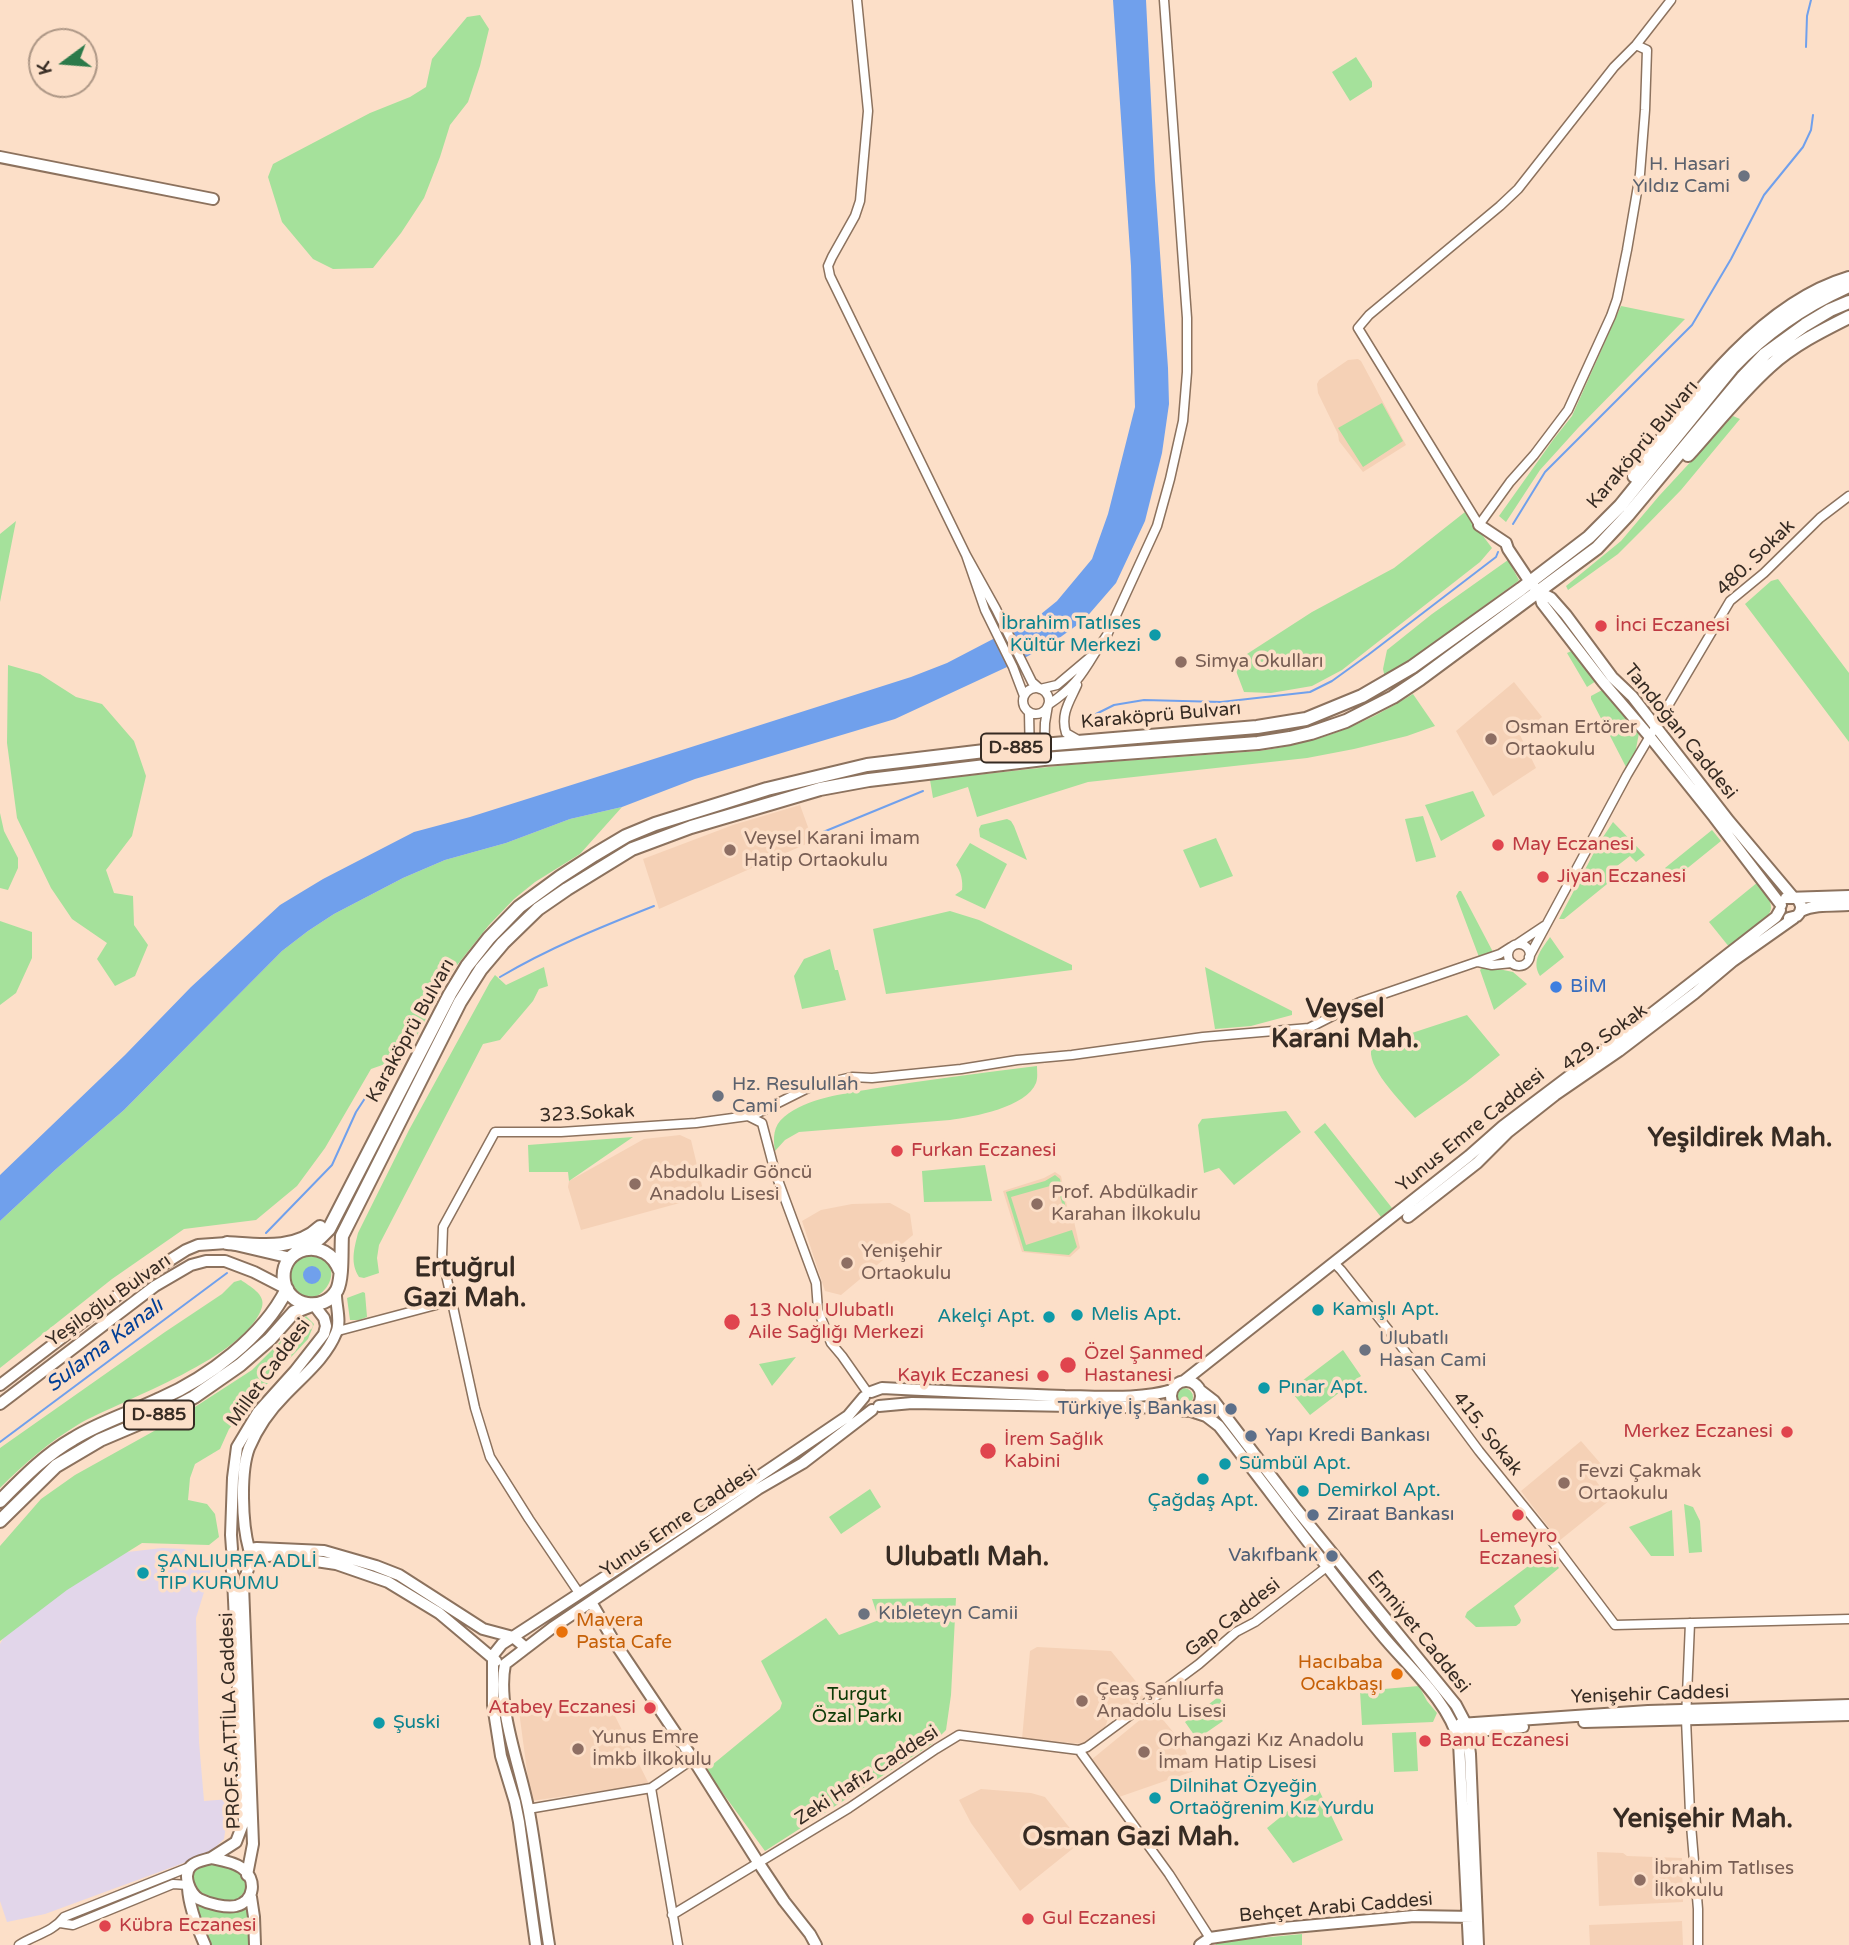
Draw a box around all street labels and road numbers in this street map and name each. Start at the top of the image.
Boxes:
street label: Karaköprü Bulvarı [1583,376,1703,514]
street label: 480. Sokak [1712,515,1800,601]
street label: Tandoğan Caddesi [1618,660,1742,804]
street label: Karaköprü Bulvarı [1080,698,1242,734]
road number: D-885 [981,734,1051,762]
street label: Karaköprü Bulvarı [362,955,460,1107]
street label: 429. Sokak [1558,999,1652,1077]
street label: Yunus Emre Caddesi [1392,1064,1550,1198]
street label: 323.Sokak [539,1100,635,1128]
street label: Yeşiloğlu Bulvarı [42,1250,176,1352]
street label: Millet Caddesi [222,1315,316,1431]
street label: 415. Sokak [1447,1388,1527,1480]
road number: D-885 [124,1400,194,1430]
street label: Yunus Emre Caddesi [596,1461,762,1583]
street label: Emniyet Caddesi [1362,1566,1474,1698]
street label: Gap Caddesi [1181,1574,1285,1662]
street label: PROF.S.ATTİLA Caddesi [216,1612,246,1830]
street label: Yenişehir Caddesi [1570,1681,1730,1709]
street label: Zeki Hafız Caddesi [791,1721,943,1831]
street label: Behçet Arabi Caddesi [1238,1888,1434,1928]

